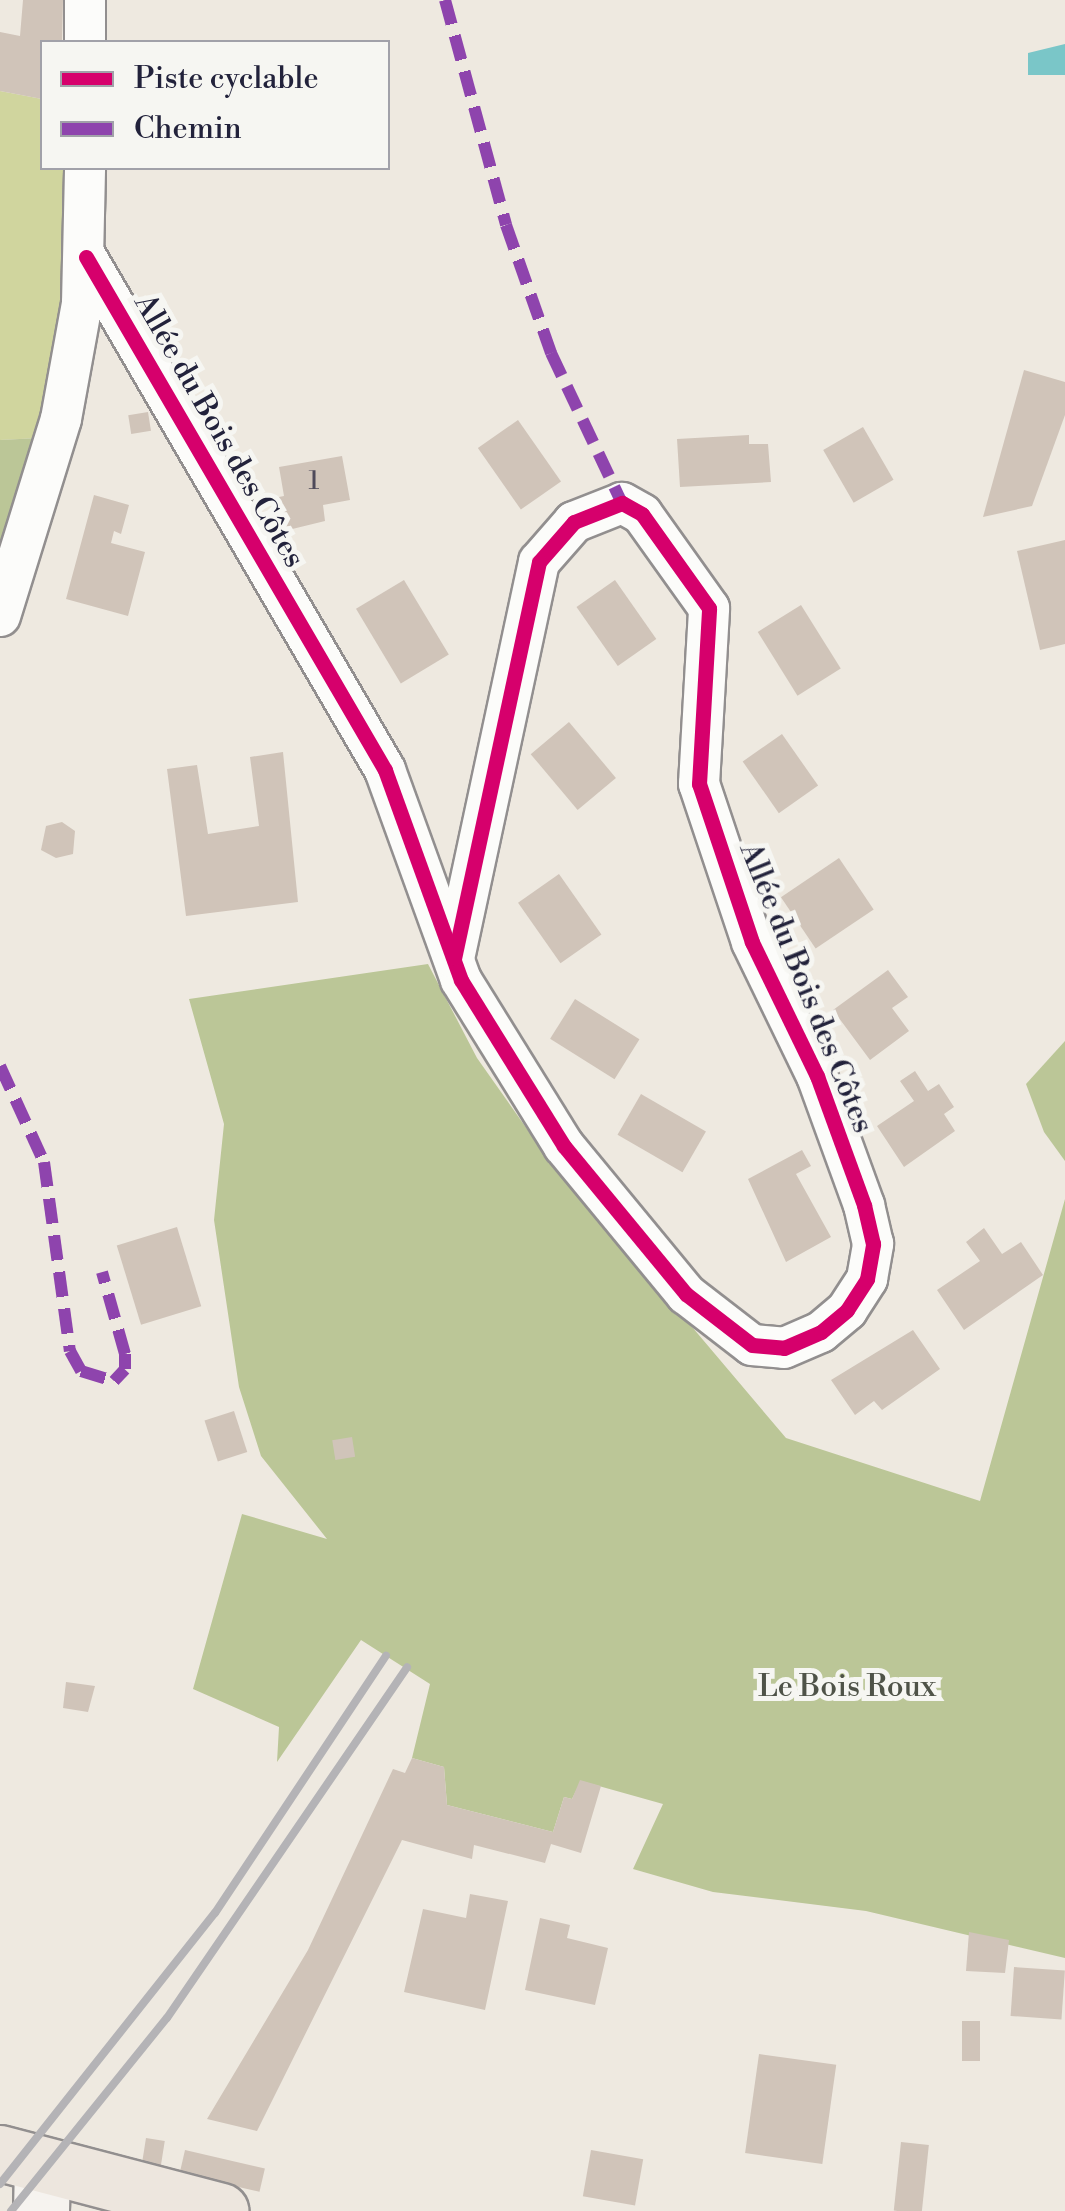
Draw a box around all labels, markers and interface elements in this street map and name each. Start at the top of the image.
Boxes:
legend [40,40,390,170]
text: Piste cyclable [134,60,319,98]
text: Chemin [134,110,242,148]
street label: Allée du Bois des Côtes [126,288,312,574]
house number: 1 [309,467,319,497]
street label: Allée du Bois des Côtes [731,838,881,1138]
park label: Le Bois Roux [758,1669,936,1705]

